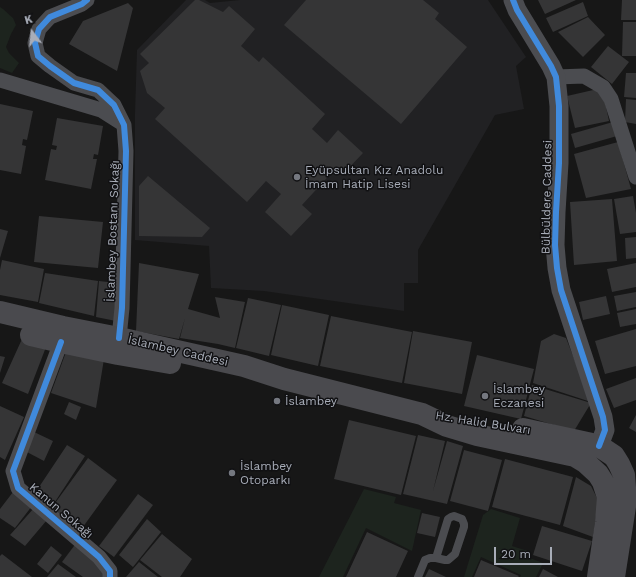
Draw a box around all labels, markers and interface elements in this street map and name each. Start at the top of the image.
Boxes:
north arrow [12,12,52,52]
text: K [23,13,34,27]
street label: Bülbüldere Caddesi [539,140,555,254]
street label: İslambey Bostanı Sokağı [103,160,123,302]
place label: Eyüpsultan Kız Anadolu İmam Hatip Lisesi [305,163,443,191]
marker: Eyüpsultan Kız Anadolu İmam Hatip Lisesi [292,172,302,182]
street label: İslambey Caddesi [126,332,230,370]
place label: İslambey Eczanesi [493,382,545,410]
marker: İslambey Eczanesi [480,391,490,401]
place label: İslambey [285,394,337,408]
marker: İslambey [272,396,282,406]
street label: Hz. Halid Bulvarı [434,408,532,438]
place label: İslambey Otoparkı [240,459,292,487]
marker: İslambey Otoparkı [227,468,237,478]
street label: Kanun Sokağı [26,480,96,542]
scale bar [496,539,554,565]
text: 20 m [501,547,531,561]

